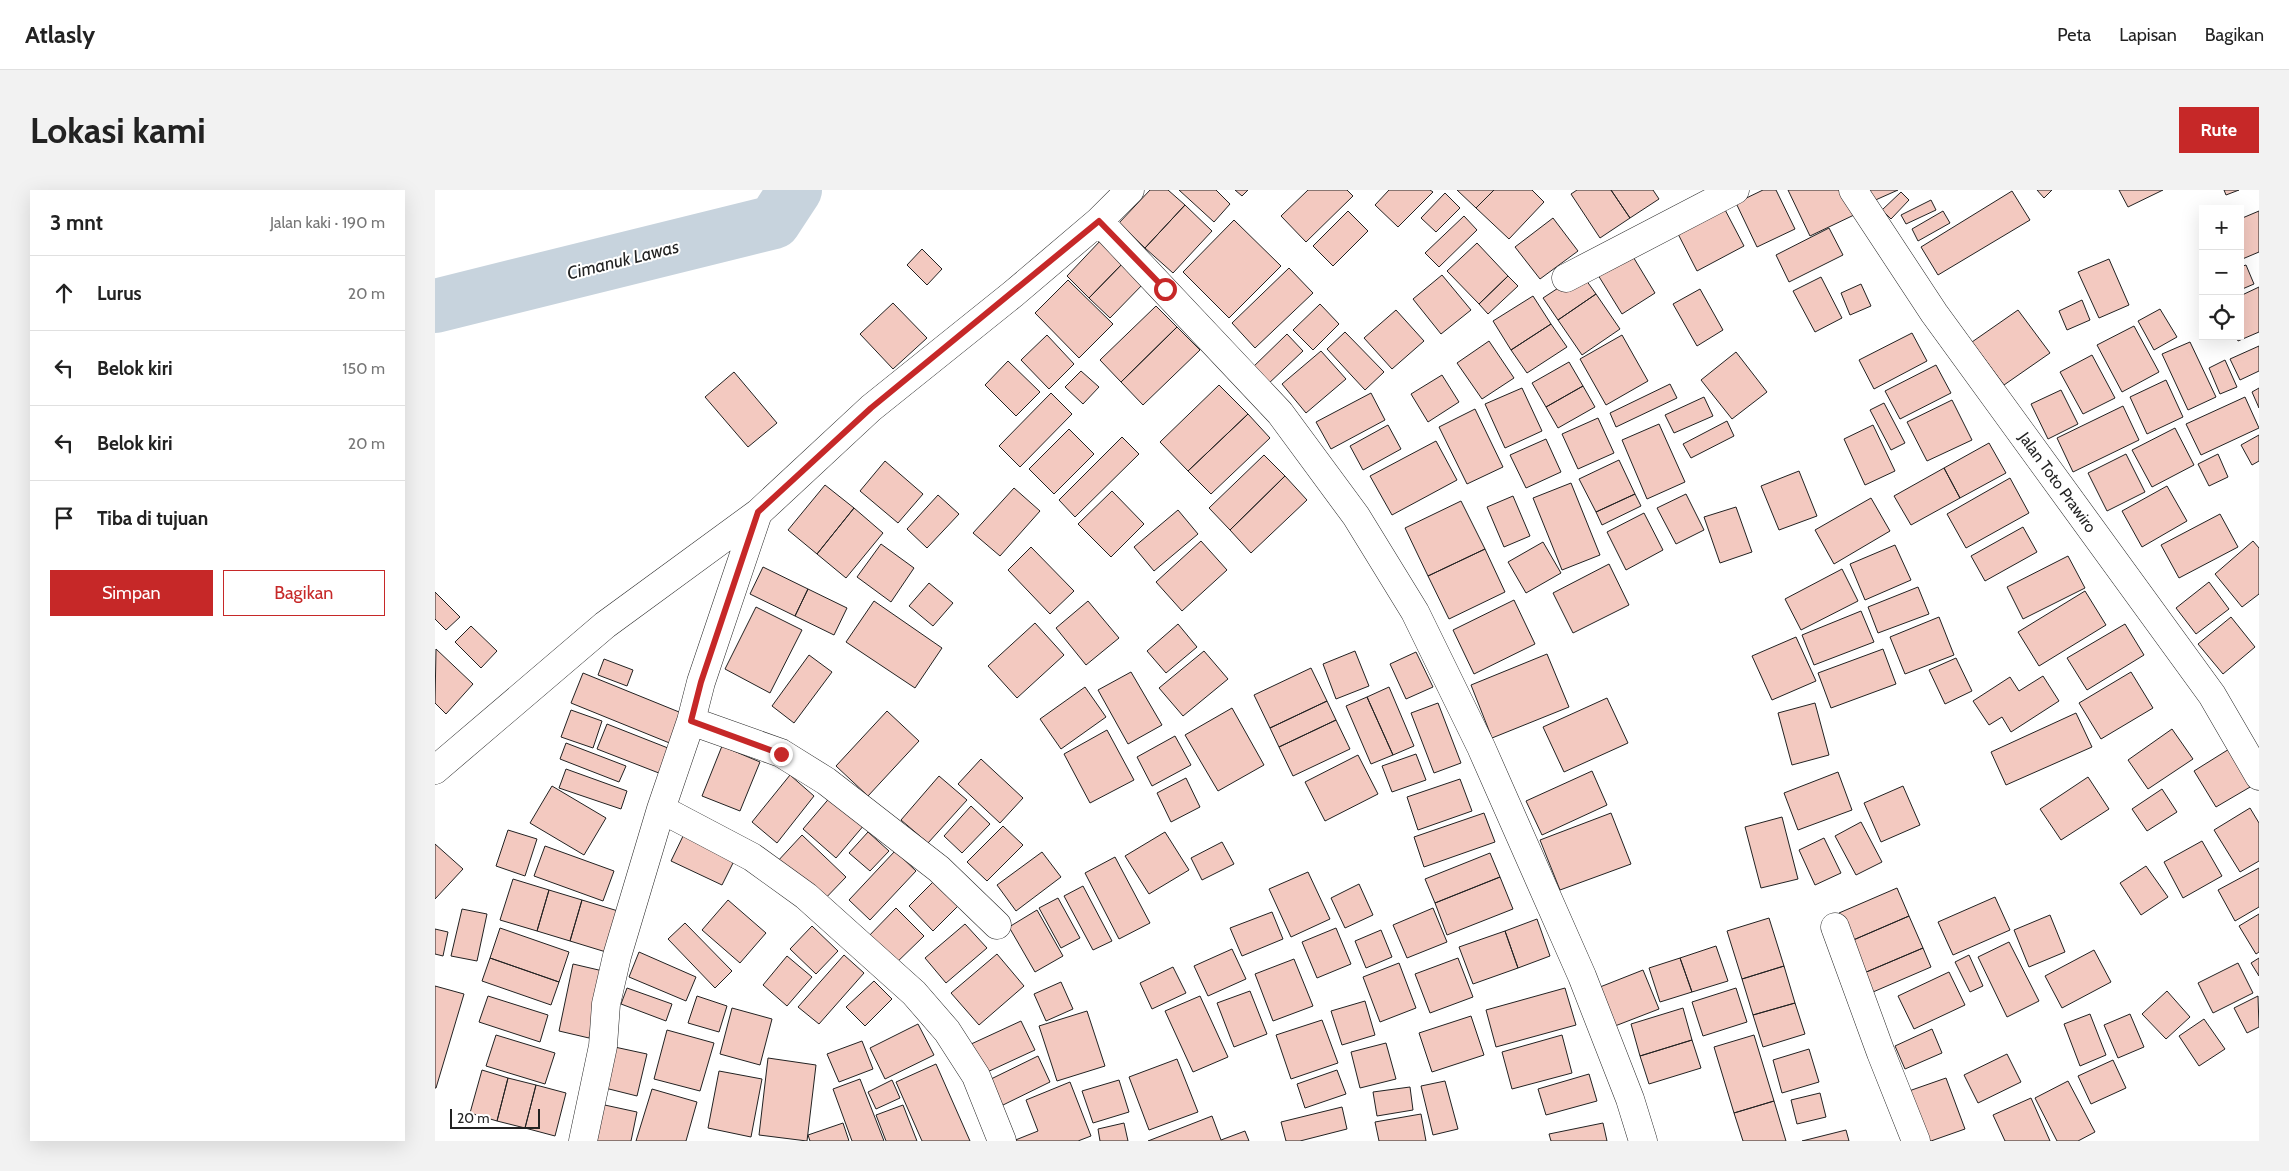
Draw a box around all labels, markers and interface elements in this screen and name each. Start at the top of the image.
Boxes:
text: Atlasly [25,20,95,49]
text: Peta [2057,24,2091,46]
text: Lapisan [2119,24,2177,46]
text: Bagikan [2205,24,2264,46]
button: Rute [2179,107,2259,153]
text: Lokasi kami [30,109,206,152]
map controls [2199,205,2244,340]
button: + [2199,205,2244,250]
text: 3 mnt [50,210,103,235]
text: Jalan kaki · 190 m [270,213,385,232]
water label: Cimanuk Lawas [565,235,681,285]
button: − [2199,250,2244,295]
route start [1154,278,1177,301]
icon: ahead [50,279,78,307]
text: Lurus [97,282,142,305]
text: 20 m [348,284,385,303]
button: locate [2199,295,2244,340]
icon: left [50,354,78,382]
text: Belok kiri [97,357,173,380]
text: 150 m [342,359,385,378]
street label: Jalan Toto Prawiro [2014,428,2100,536]
icon: left [50,429,78,457]
text: Belok kiri [97,432,173,455]
text: 20 m [348,434,385,453]
icon: arrive [50,504,78,532]
text: Tiba di tujuan [97,507,208,530]
button: Simpan [50,570,213,616]
button: Bagikan [223,570,385,616]
route end [770,743,793,766]
scale bar [450,1106,540,1129]
text: 20 m [457,1109,490,1127]

